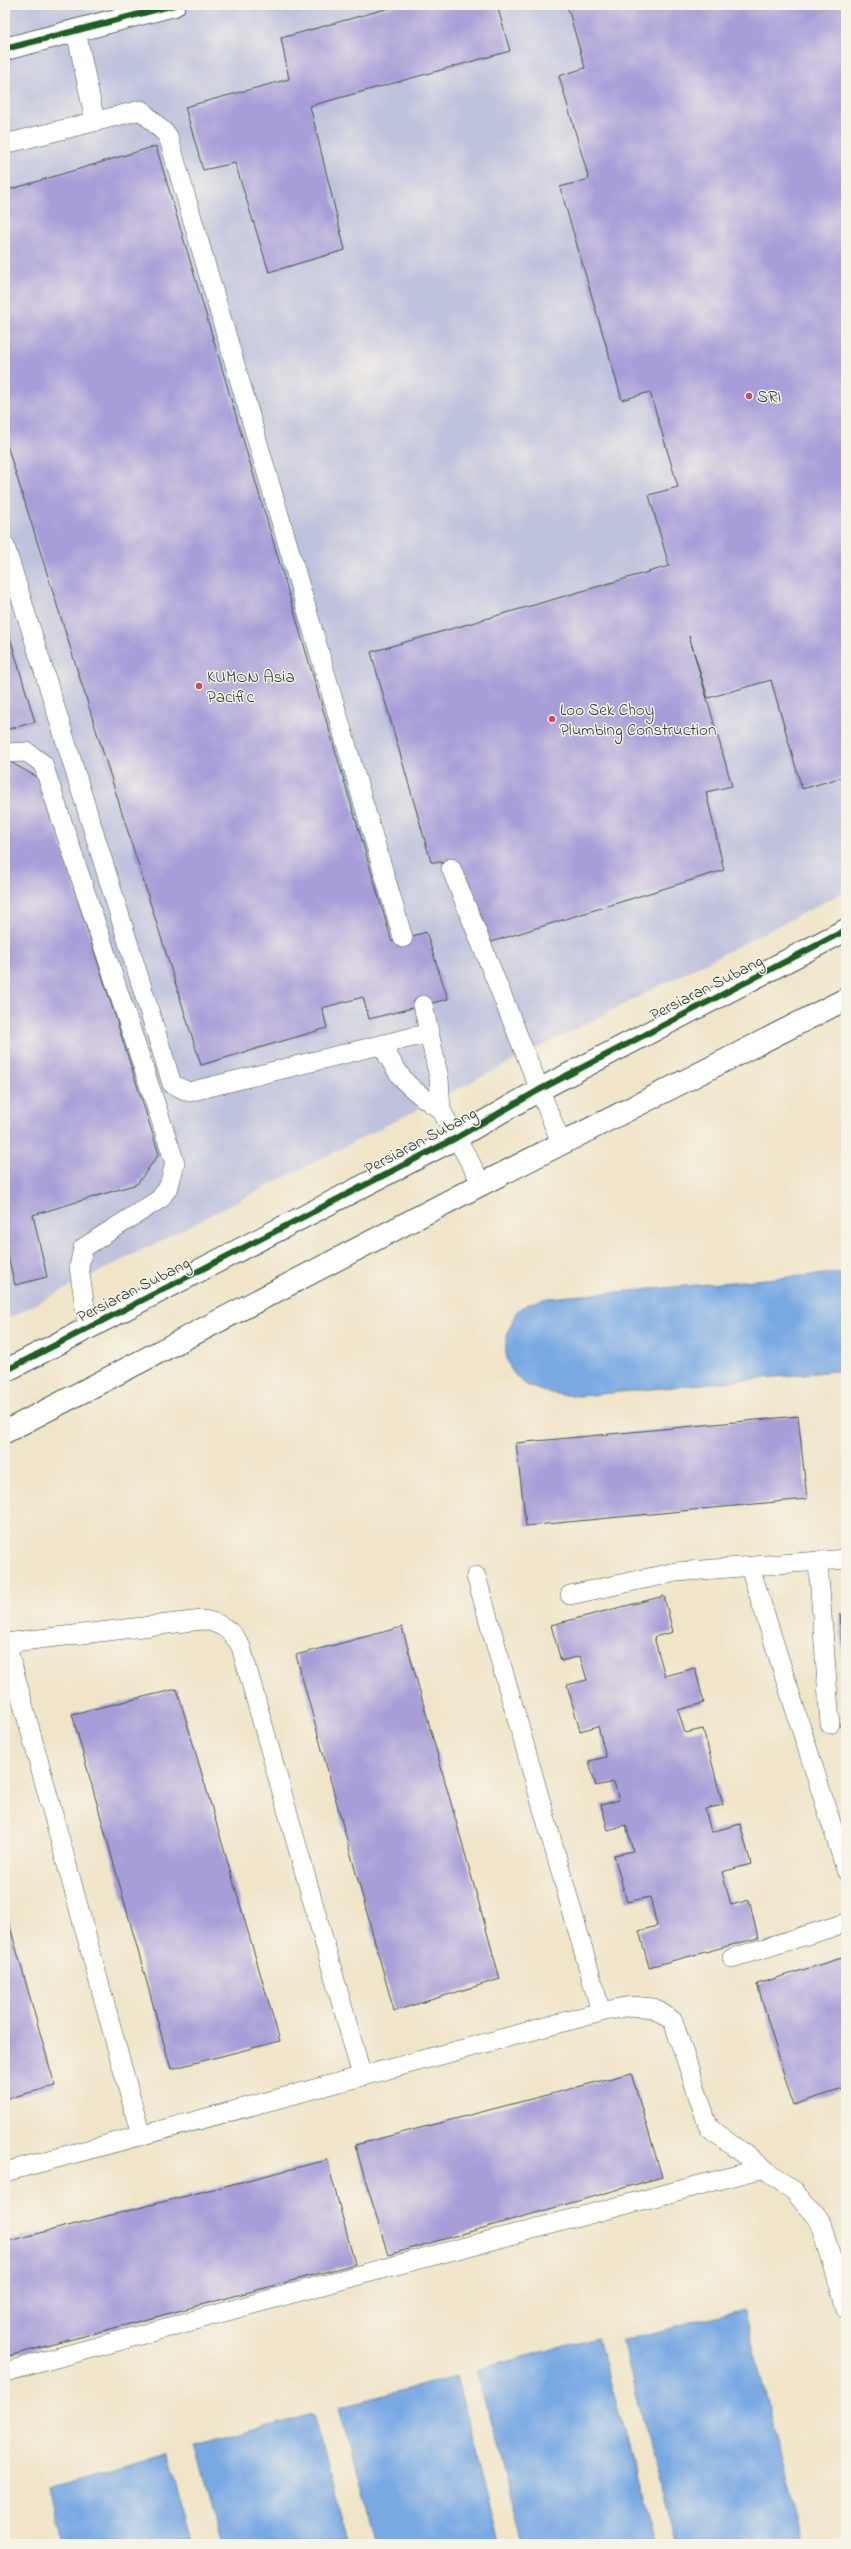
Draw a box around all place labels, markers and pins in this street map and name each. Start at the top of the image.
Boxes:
place label: SRI [757,385,781,410]
marker: SRI [744,391,754,401]
place label: KUMON Asia Pacific [207,665,295,710]
marker: KUMON Asia Pacific [194,681,204,691]
place label: Loo Sek Choy Plumbing Construction [560,698,716,745]
marker: Loo Sek Choy Plumbing Construction [547,714,557,724]

